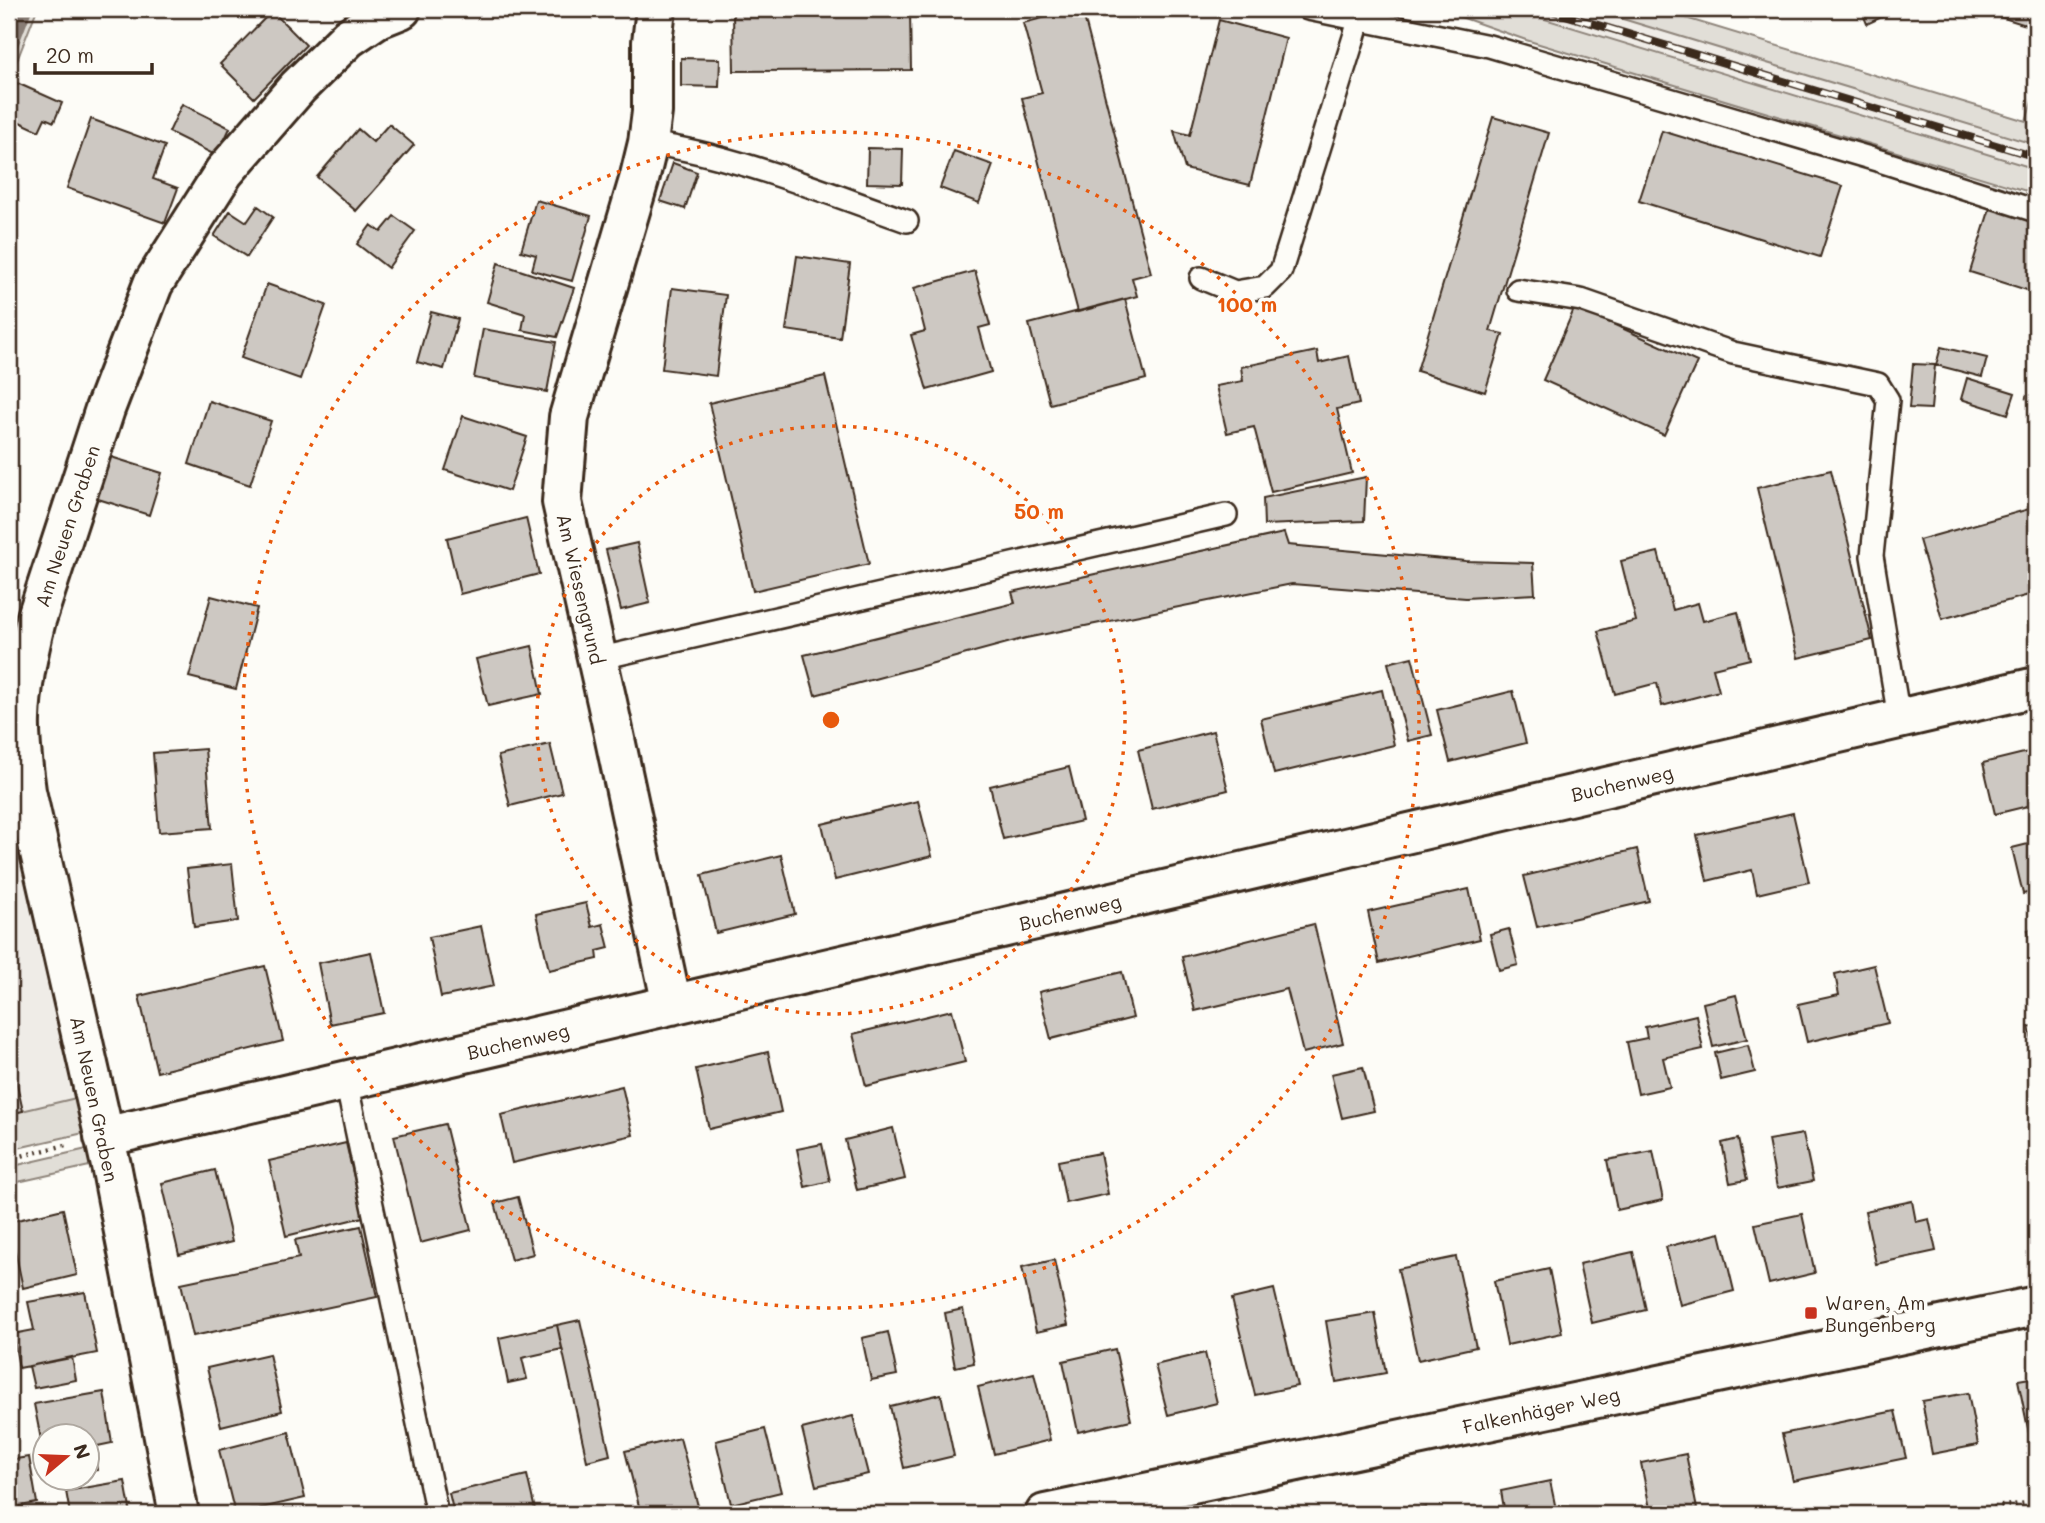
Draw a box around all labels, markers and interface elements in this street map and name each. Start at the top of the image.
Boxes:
scale bar [35,32,152,76]
text: 20 m [46,41,94,68]
text: 100 m [1217,290,1277,317]
street label: Am Neuen Graben [29,442,105,610]
text: 50 m [1014,497,1064,524]
street label: Am Wiesengrund [552,511,610,667]
centre of rings [819,708,843,732]
street label: Buchenweg [1569,759,1675,807]
street label: Buchenweg [1017,888,1123,936]
street label: Am Neuen Graben [65,1014,125,1184]
street label: Buchenweg [465,1017,571,1065]
place label: Waren, Am Bungenberg [1825,1290,1935,1337]
marker: Waren, Am Bungenberg [1803,1305,1819,1321]
street label: Falkenhäger Weg [1460,1381,1622,1439]
north arrow [32,1422,102,1492]
text: N [68,1440,97,1462]

